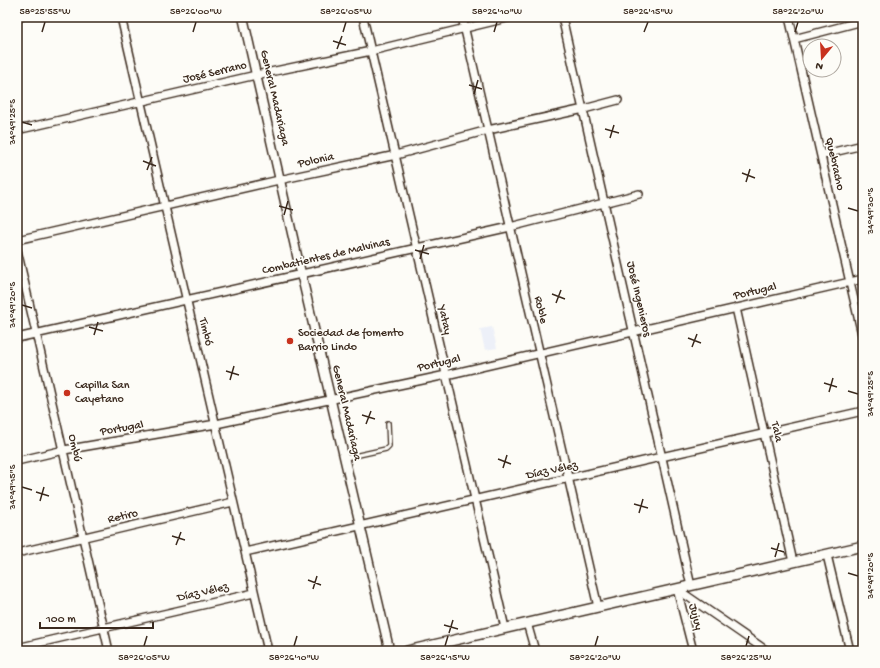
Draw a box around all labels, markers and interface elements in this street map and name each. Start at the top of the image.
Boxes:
text: 58°25'55"W [19,6,71,18]
text: 58°26'00"W [170,6,222,18]
text: 58°26'05"W [320,6,372,18]
text: 58°26'10"W [472,6,523,18]
text: 58°26'15"W [623,6,673,18]
text: 58°26'20"W [773,6,824,18]
north arrow [802,38,842,78]
street label: General Madariaga [256,49,292,148]
street label: José Serrano [182,59,248,87]
text: N [814,59,825,72]
text: 34°49'25"S [7,99,19,146]
street label: Quebracho [821,136,847,192]
street label: Polonia [296,150,336,172]
text: 34°49'30"S [865,187,877,235]
street label: Combatientes de Malvinas [261,235,392,278]
street label: José Ingenieros [623,260,654,339]
street label: Portugal [731,280,778,304]
text: 34°49'20"S [7,282,19,329]
street label: Roble [530,295,550,326]
street label: Yatay [434,303,454,336]
street label: Timbó [195,316,215,347]
place label: Sociedad de fomento Barrio Lindo [297,327,404,355]
marker: Sociedad de fomento Barrio Lindo [285,336,295,346]
street label: Portugal [415,352,462,376]
street label: General Madariaga [328,364,364,463]
text: 34°49'25"S [865,371,877,418]
place label: Capilla San Cayetano [75,379,130,407]
marker: Capilla San Cayetano [62,388,72,398]
street label: Portugal [98,418,145,440]
street label: Tala [767,419,785,444]
street label: Ombú [64,433,84,463]
street label: Díaz Vélez [524,459,580,483]
text: 34°49'15"S [7,464,19,510]
street label: Retiro [107,507,139,527]
text: 34°49'20"S [865,553,877,600]
street label: Díaz Vélez [175,580,231,606]
street label: Jujuy [685,602,705,632]
scale bar [40,604,153,630]
text: 100 m [45,613,76,627]
text: 58°26'05"W [118,652,170,664]
text: 58°26'10"W [269,652,320,664]
text: 58°26'15"W [420,652,470,664]
text: 58°26'20"W [570,652,621,664]
text: 58°26'25"W [721,652,772,664]

